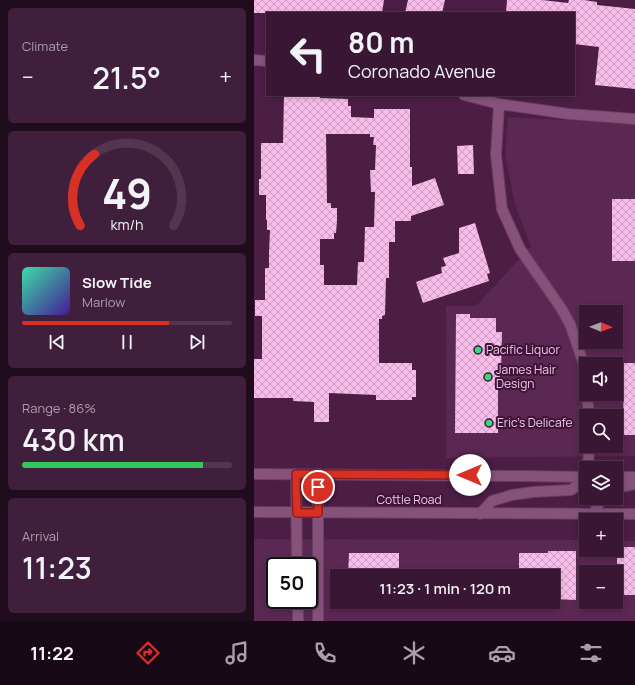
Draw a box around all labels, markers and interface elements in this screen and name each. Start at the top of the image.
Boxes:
text: 80 m [348,23,414,61]
icon: left [282,28,334,80]
text: Climate [22,37,68,55]
text: 21.5° [92,57,161,98]
text: Coronado Avenue [348,59,496,83]
text: − [22,62,34,92]
text: + [219,62,232,92]
text: 49 [102,165,152,221]
text: km/h [110,214,144,233]
text: Slow Tide [82,272,152,293]
text: Marlow [82,293,125,311]
north arrow [579,305,623,349]
map controls [579,305,623,609]
icon: previous [46,331,68,353]
icon: pause [116,331,138,353]
icon: next [186,331,208,353]
place label: Pacific Liquor [486,341,560,358]
marker: Pacific Liquor [473,345,483,355]
button: sound [579,357,623,401]
place label: James Hair Design [496,361,557,392]
marker: James Hair Design [483,372,493,382]
text: Range · 86% [22,399,96,417]
button: search [579,409,623,453]
place label: Eric's Delicafe [497,414,573,431]
marker: Eric's Delicafe [484,418,494,428]
text: 430 km [22,419,125,460]
position arrow [449,454,491,496]
button: layers [579,461,623,505]
pin [301,470,335,504]
icon: arrive [307,476,329,498]
street label: Cottle Road [376,491,442,508]
button: + [579,513,623,557]
text: Arrival [22,527,59,545]
text: 11:23 [22,547,92,588]
speed limit sign: 50 [266,557,318,609]
button: − [579,565,623,609]
text: 11:23 · 1 min · 120 m [379,578,511,599]
icon: directions [134,639,162,667]
icon: music [223,639,251,667]
icon: phone [311,639,339,667]
icon: climate [400,639,428,667]
icon: car [488,639,516,667]
icon: filters [577,639,605,667]
text: 11:22 [30,641,74,665]

